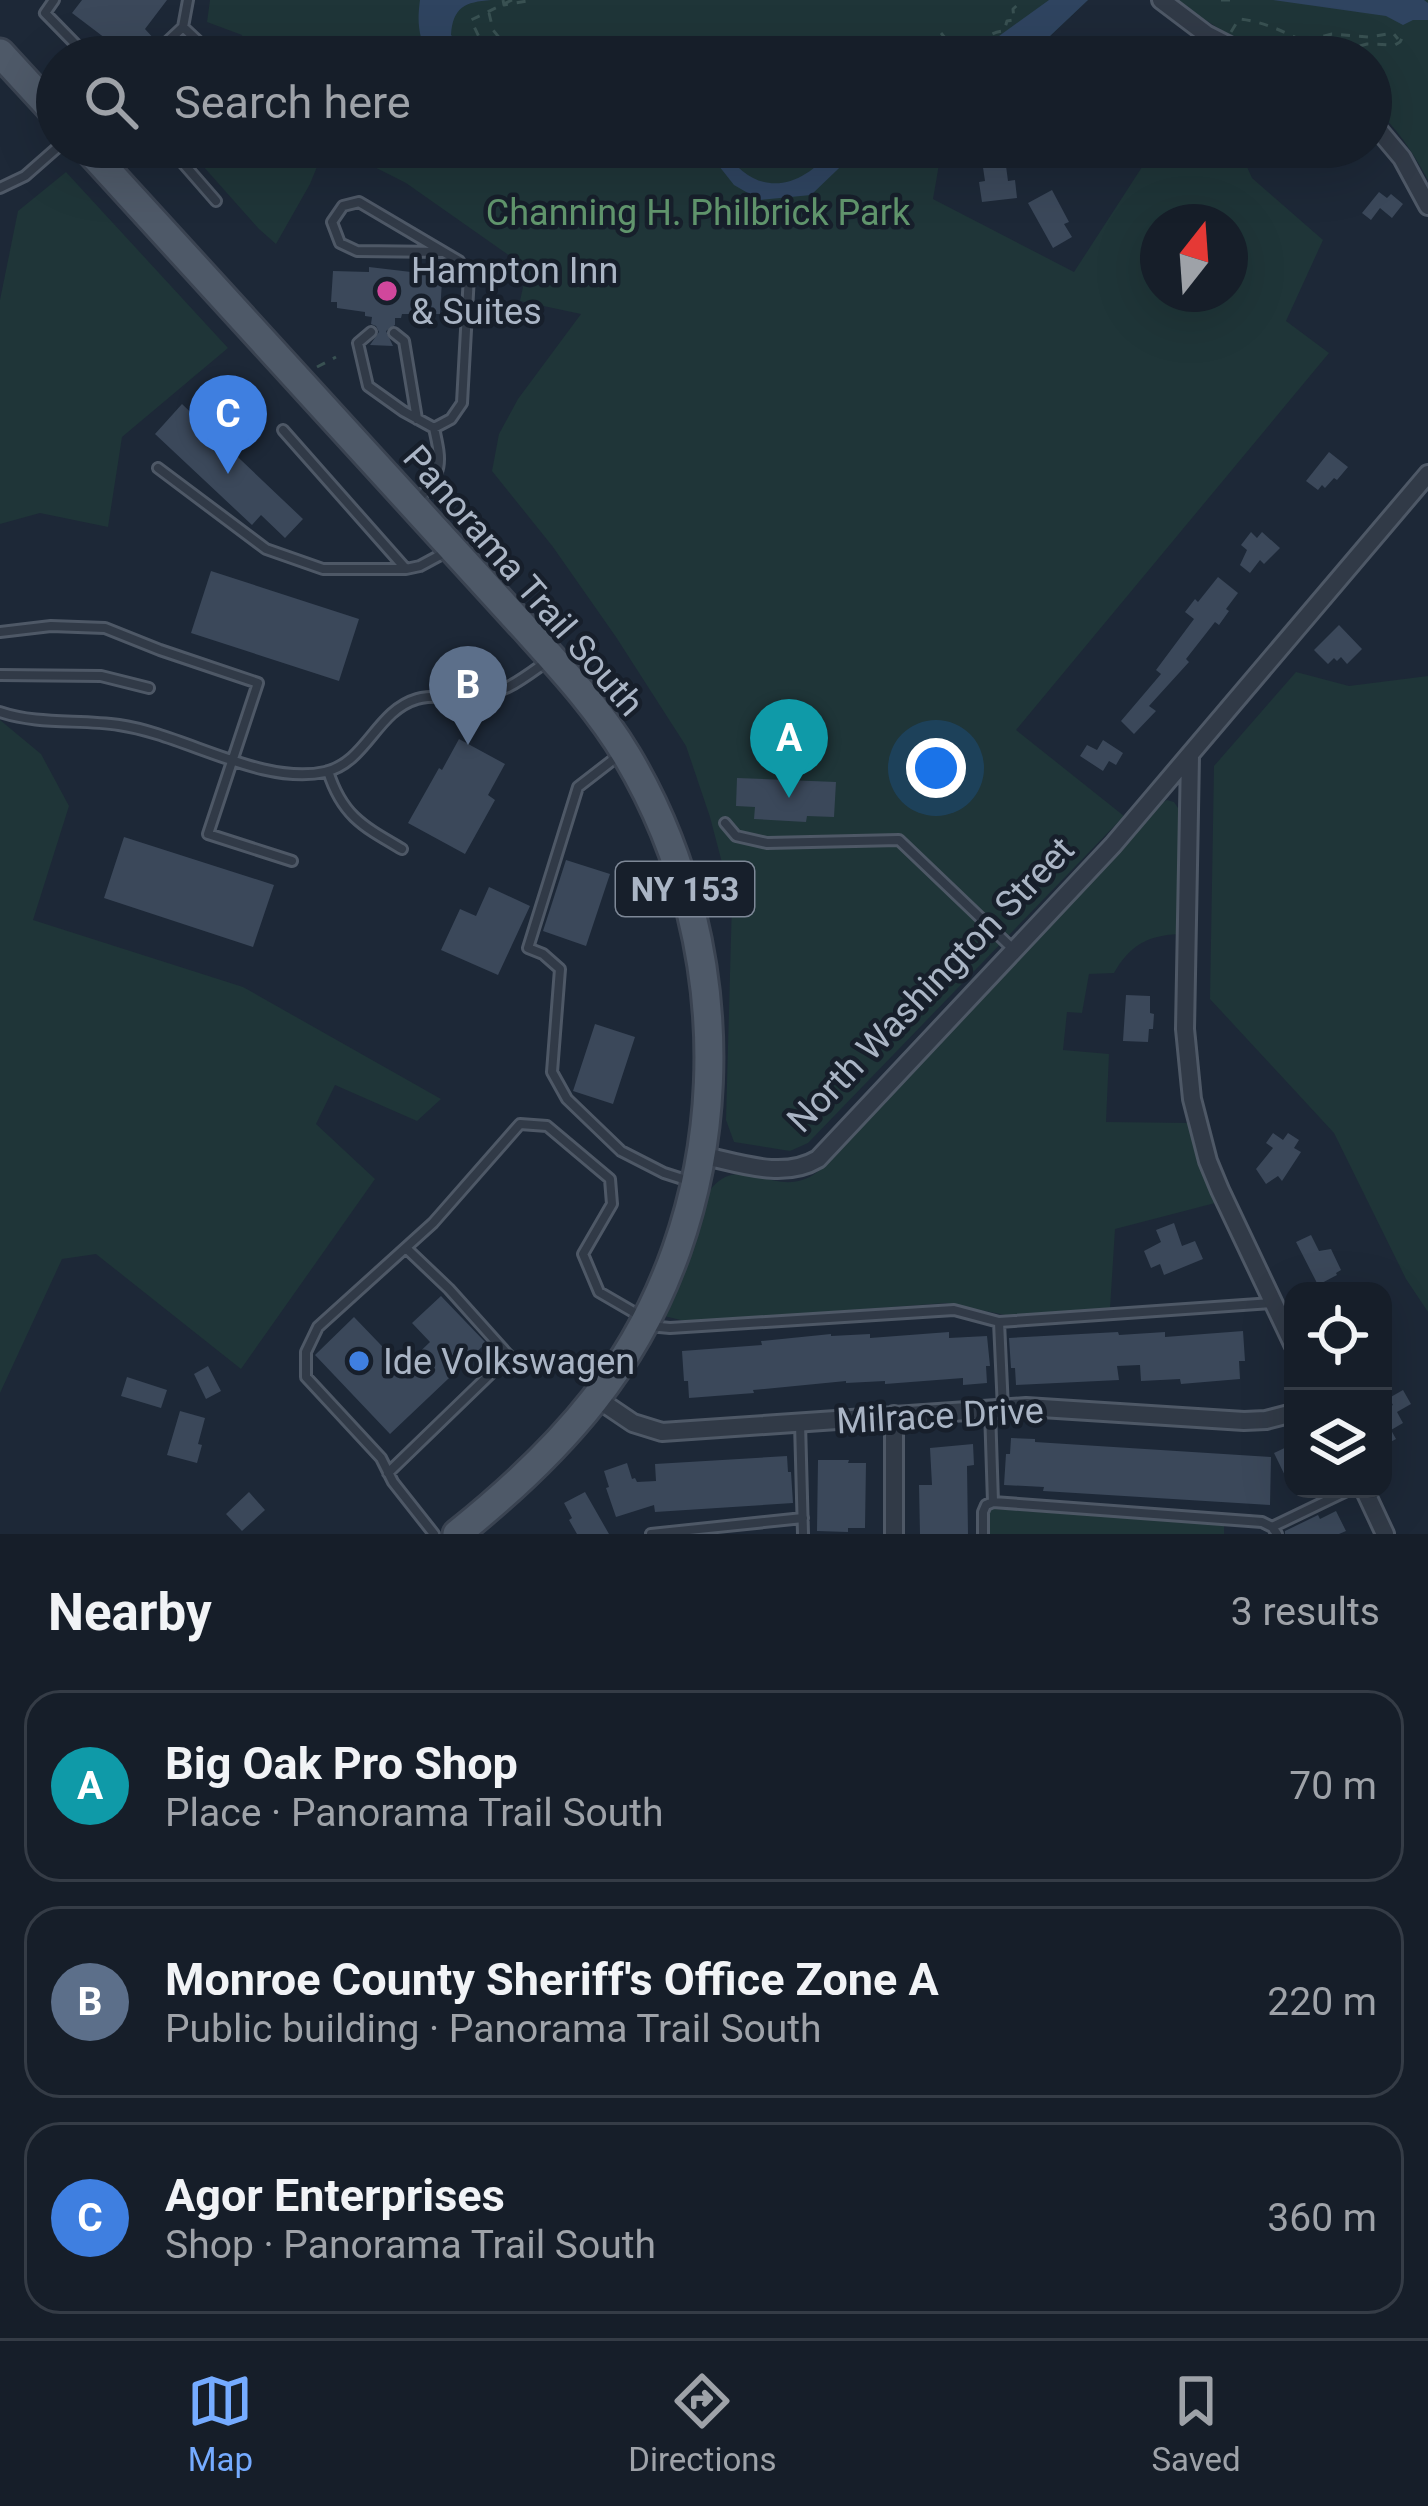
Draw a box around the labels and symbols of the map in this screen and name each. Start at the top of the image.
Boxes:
park label: Channing H. Philbrick Park [486,192,911,234]
north arrow [1140,204,1248,312]
place label: Hampton Inn & Suites [411,250,618,333]
marker: Hampton Inn & Suites [374,278,400,304]
pin: C [189,375,267,474]
street label: Panorama Trail South [395,437,652,724]
pin: B [429,646,507,745]
pin: A [750,699,828,798]
your location [906,738,966,798]
street label: North Washington Street [779,828,1083,1141]
road number: NY 153 [616,862,754,916]
place label: Ide Volkswagen [383,1341,635,1383]
marker: Ide Volkswagen [346,1348,372,1374]
street label: Milrace Drive [835,1390,1045,1442]

